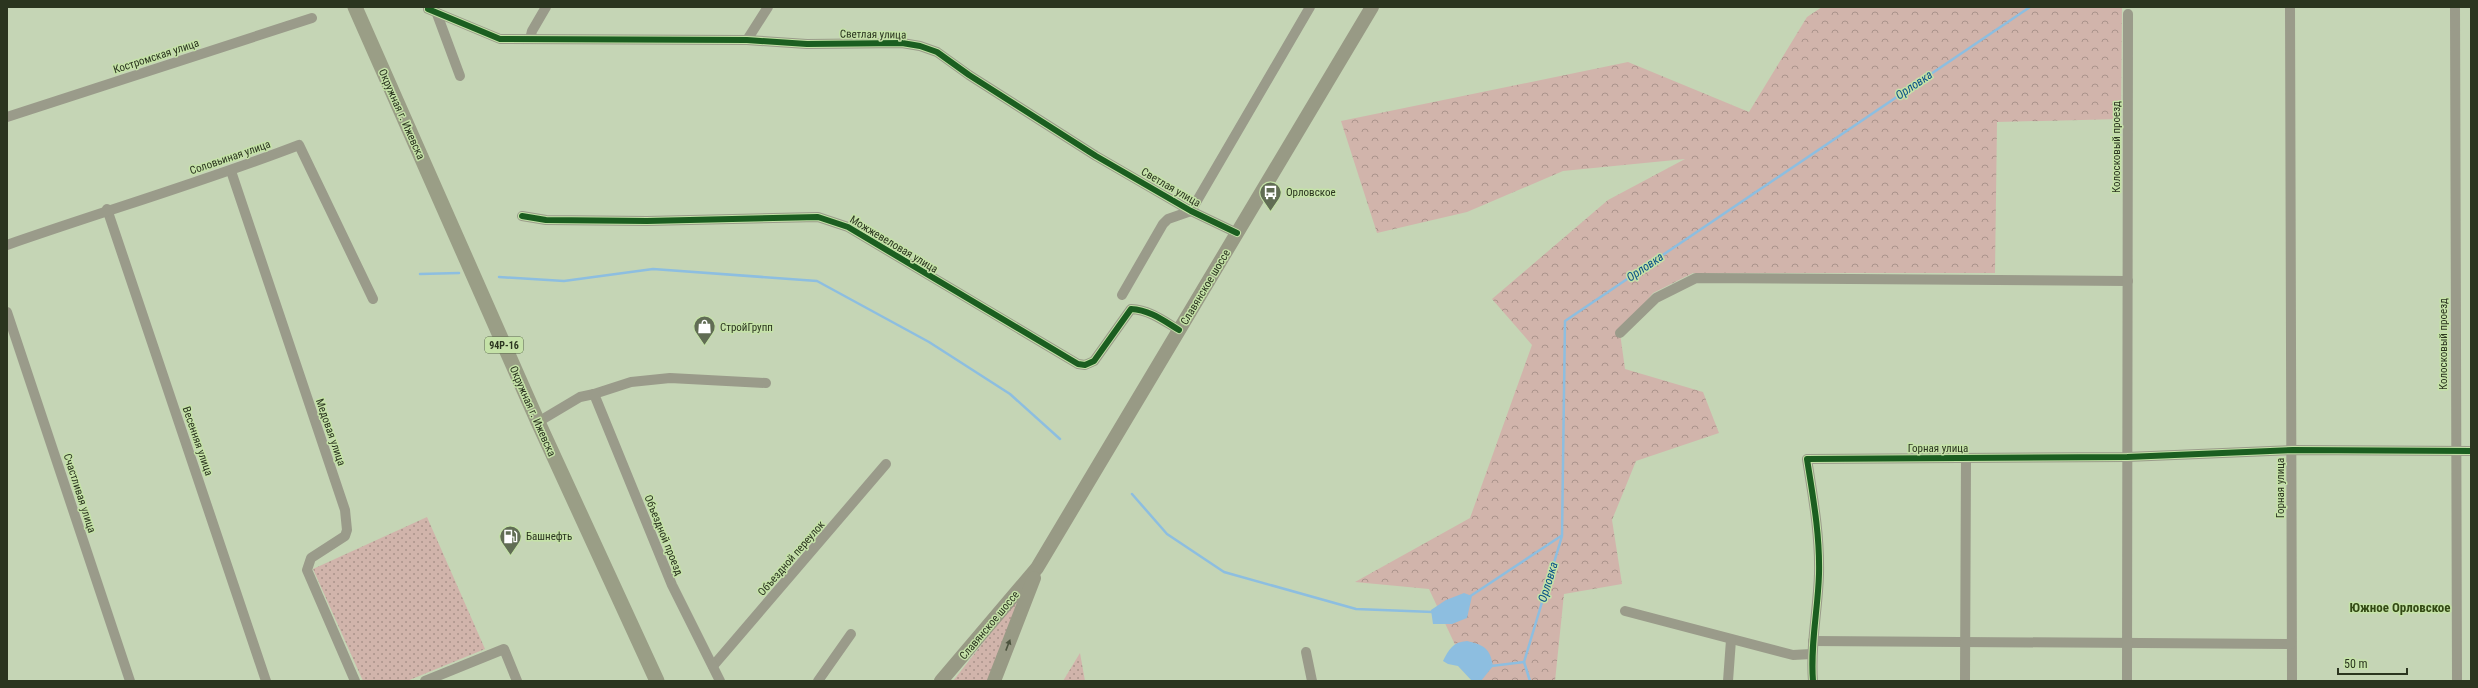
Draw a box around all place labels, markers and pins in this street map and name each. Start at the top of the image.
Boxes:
bus stop icon: Орловское [1258,179,1284,212]
place label: Орловское [1286,186,1336,199]
shop icon: СтройГрупп [692,314,718,347]
place label: СтройГрупп [720,321,773,334]
fuel station icon: Башнефть [497,523,523,556]
place label: Башнефть [526,530,572,543]

